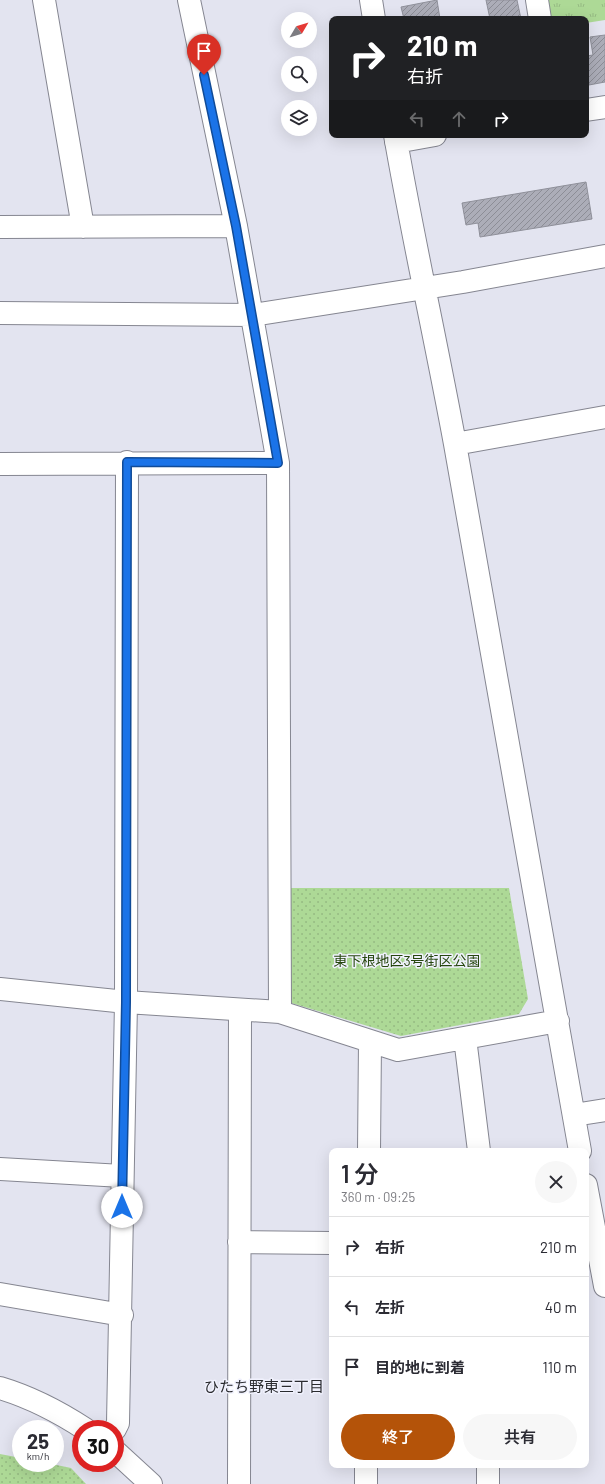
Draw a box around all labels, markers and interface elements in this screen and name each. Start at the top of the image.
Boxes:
north arrow [281,12,317,48]
map controls [281,12,317,136]
text: 210 m [407,28,477,62]
icon: right [341,32,393,84]
pin [187,34,221,75]
icon: arrive [193,40,215,62]
button: search [281,56,317,92]
text: 右折 [407,65,443,87]
button: layers [281,100,317,136]
icon: left [406,108,428,130]
icon: ahead [448,108,470,130]
icon: right [490,108,512,130]
park label: 東下根地区3号街区公園 [333,952,481,969]
text: 1 分 [341,1159,378,1188]
button: close [535,1161,577,1203]
position arrow [101,1186,143,1228]
text: 360 m · 09:25 [341,1189,415,1205]
icon: right [341,1236,363,1258]
text: 右折 [375,1238,405,1256]
text: 210 m [540,1238,577,1256]
icon: left [341,1296,363,1318]
text: 左折 [375,1298,405,1316]
text: 40 m [545,1298,577,1316]
icon: arrive [341,1356,363,1378]
text: 目的地に到着 [375,1358,465,1376]
text: 110 m [543,1358,577,1376]
district label: ひたち野東三丁目 [204,1377,324,1395]
button: 終了 [341,1414,455,1460]
button: 共有 [463,1414,577,1460]
speed limit sign: 30 [72,1420,124,1472]
text: 25 [27,1429,49,1453]
text: km/h [27,1450,49,1462]

